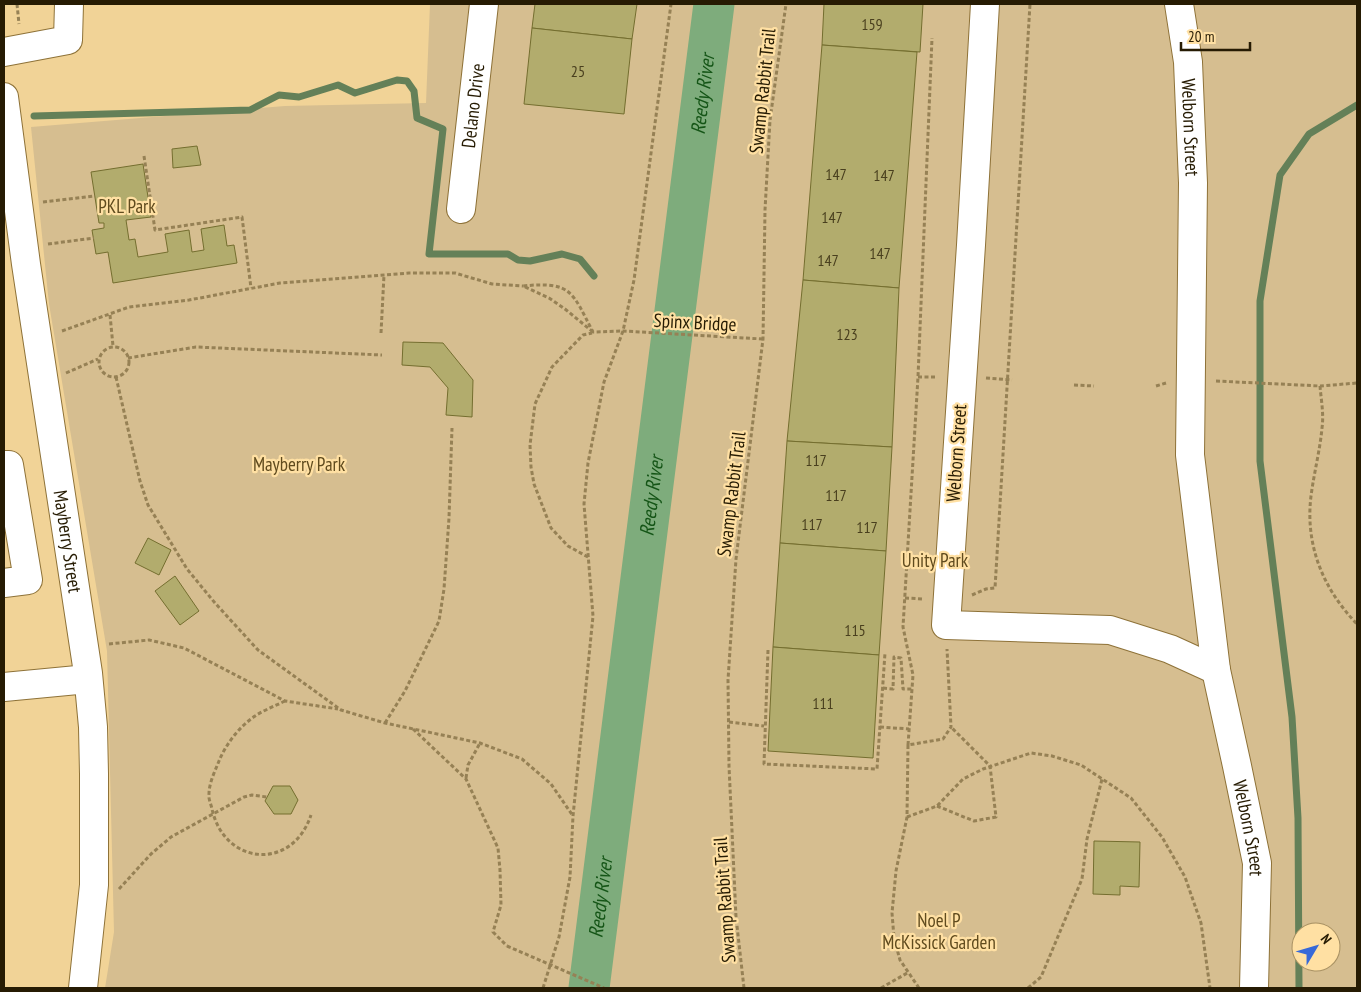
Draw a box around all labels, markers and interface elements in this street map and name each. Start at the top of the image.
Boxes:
house number: 159 [861,14,883,34]
scale bar [1181,20,1250,52]
street label: Swamp Rabbit Trail [743,27,781,155]
text: 20 m [1188,27,1214,46]
water label: Reedy River [685,50,721,136]
house number: 25 [571,61,585,81]
street label: Delano Drive [456,62,489,149]
street label: Welborn Street [1177,78,1205,177]
house number: 147 [825,164,847,184]
house number: 147 [873,165,895,185]
park label: PKL Park [98,194,156,218]
house number: 147 [821,207,843,227]
house number: 147 [869,243,891,263]
house number: 147 [817,250,839,270]
street label: Spinx Bridge [653,308,737,336]
house number: 123 [836,324,858,344]
street label: Welborn Street [941,403,971,503]
street label: Swamp Rabbit Trail [711,429,751,558]
house number: 117 [805,450,827,470]
park label: Mayberry Park [253,452,346,476]
water label: Reedy River [634,452,670,538]
house number: 117 [825,485,847,505]
street label: Mayberry Street [48,488,88,595]
house number: 117 [801,514,823,534]
house number: 117 [856,517,878,537]
park label: Unity Park [902,548,969,572]
house number: 115 [844,620,866,640]
house number: 111 [812,693,834,713]
street label: Welborn Street [1228,778,1269,877]
street label: Swamp Rabbit Trail [708,836,740,964]
water label: Reedy River [582,854,619,939]
park label: Noel P McKissick Garden [882,908,996,954]
north arrow [1291,922,1341,972]
text: N [1317,930,1336,948]

